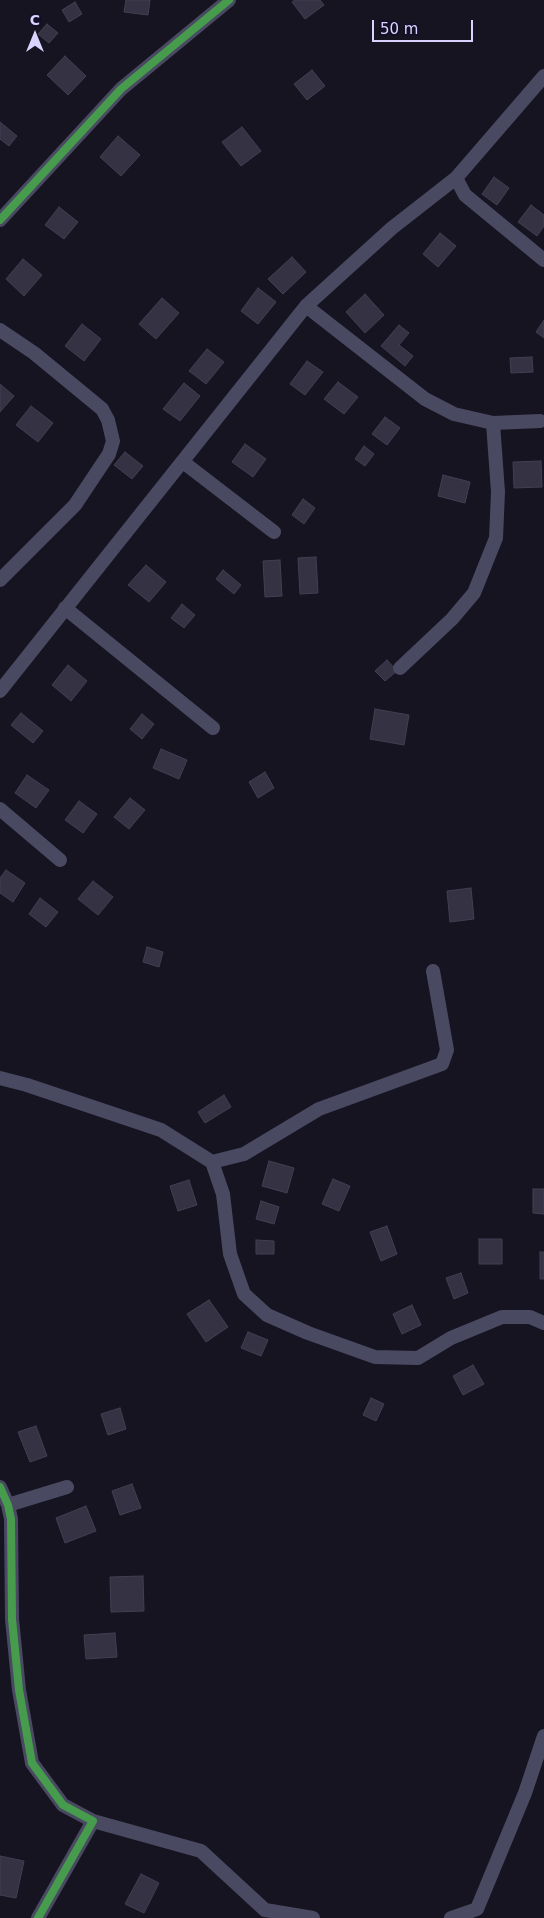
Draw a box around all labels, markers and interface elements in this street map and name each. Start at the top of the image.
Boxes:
north arrow [10,10,60,60]
scale bar [374,10,475,42]
text: С [30,12,40,28]
text: 50 m [380,20,418,38]

